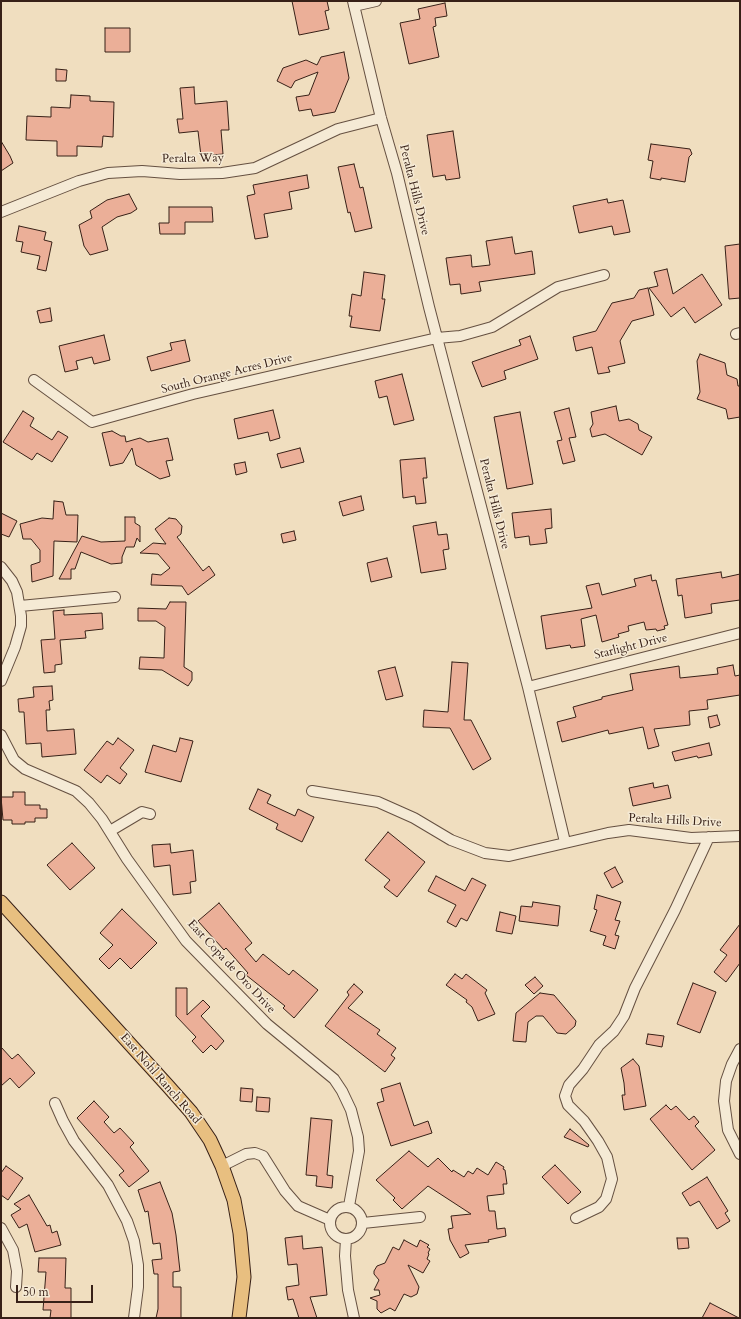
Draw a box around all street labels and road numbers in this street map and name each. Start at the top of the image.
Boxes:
street label: Peralta Hills Drive [396,143,432,237]
street label: Peralta Way [162,151,224,167]
street label: South Orange Acres Drive [160,351,294,397]
street label: Peralta Hills Drive [476,457,512,551]
street label: Starlight Drive [593,631,669,663]
street label: Peralta Hills Drive [628,811,722,831]
street label: East Copa de Oro Drive [184,917,278,1017]
street label: East Nohl Ranch Road [117,1031,203,1127]

